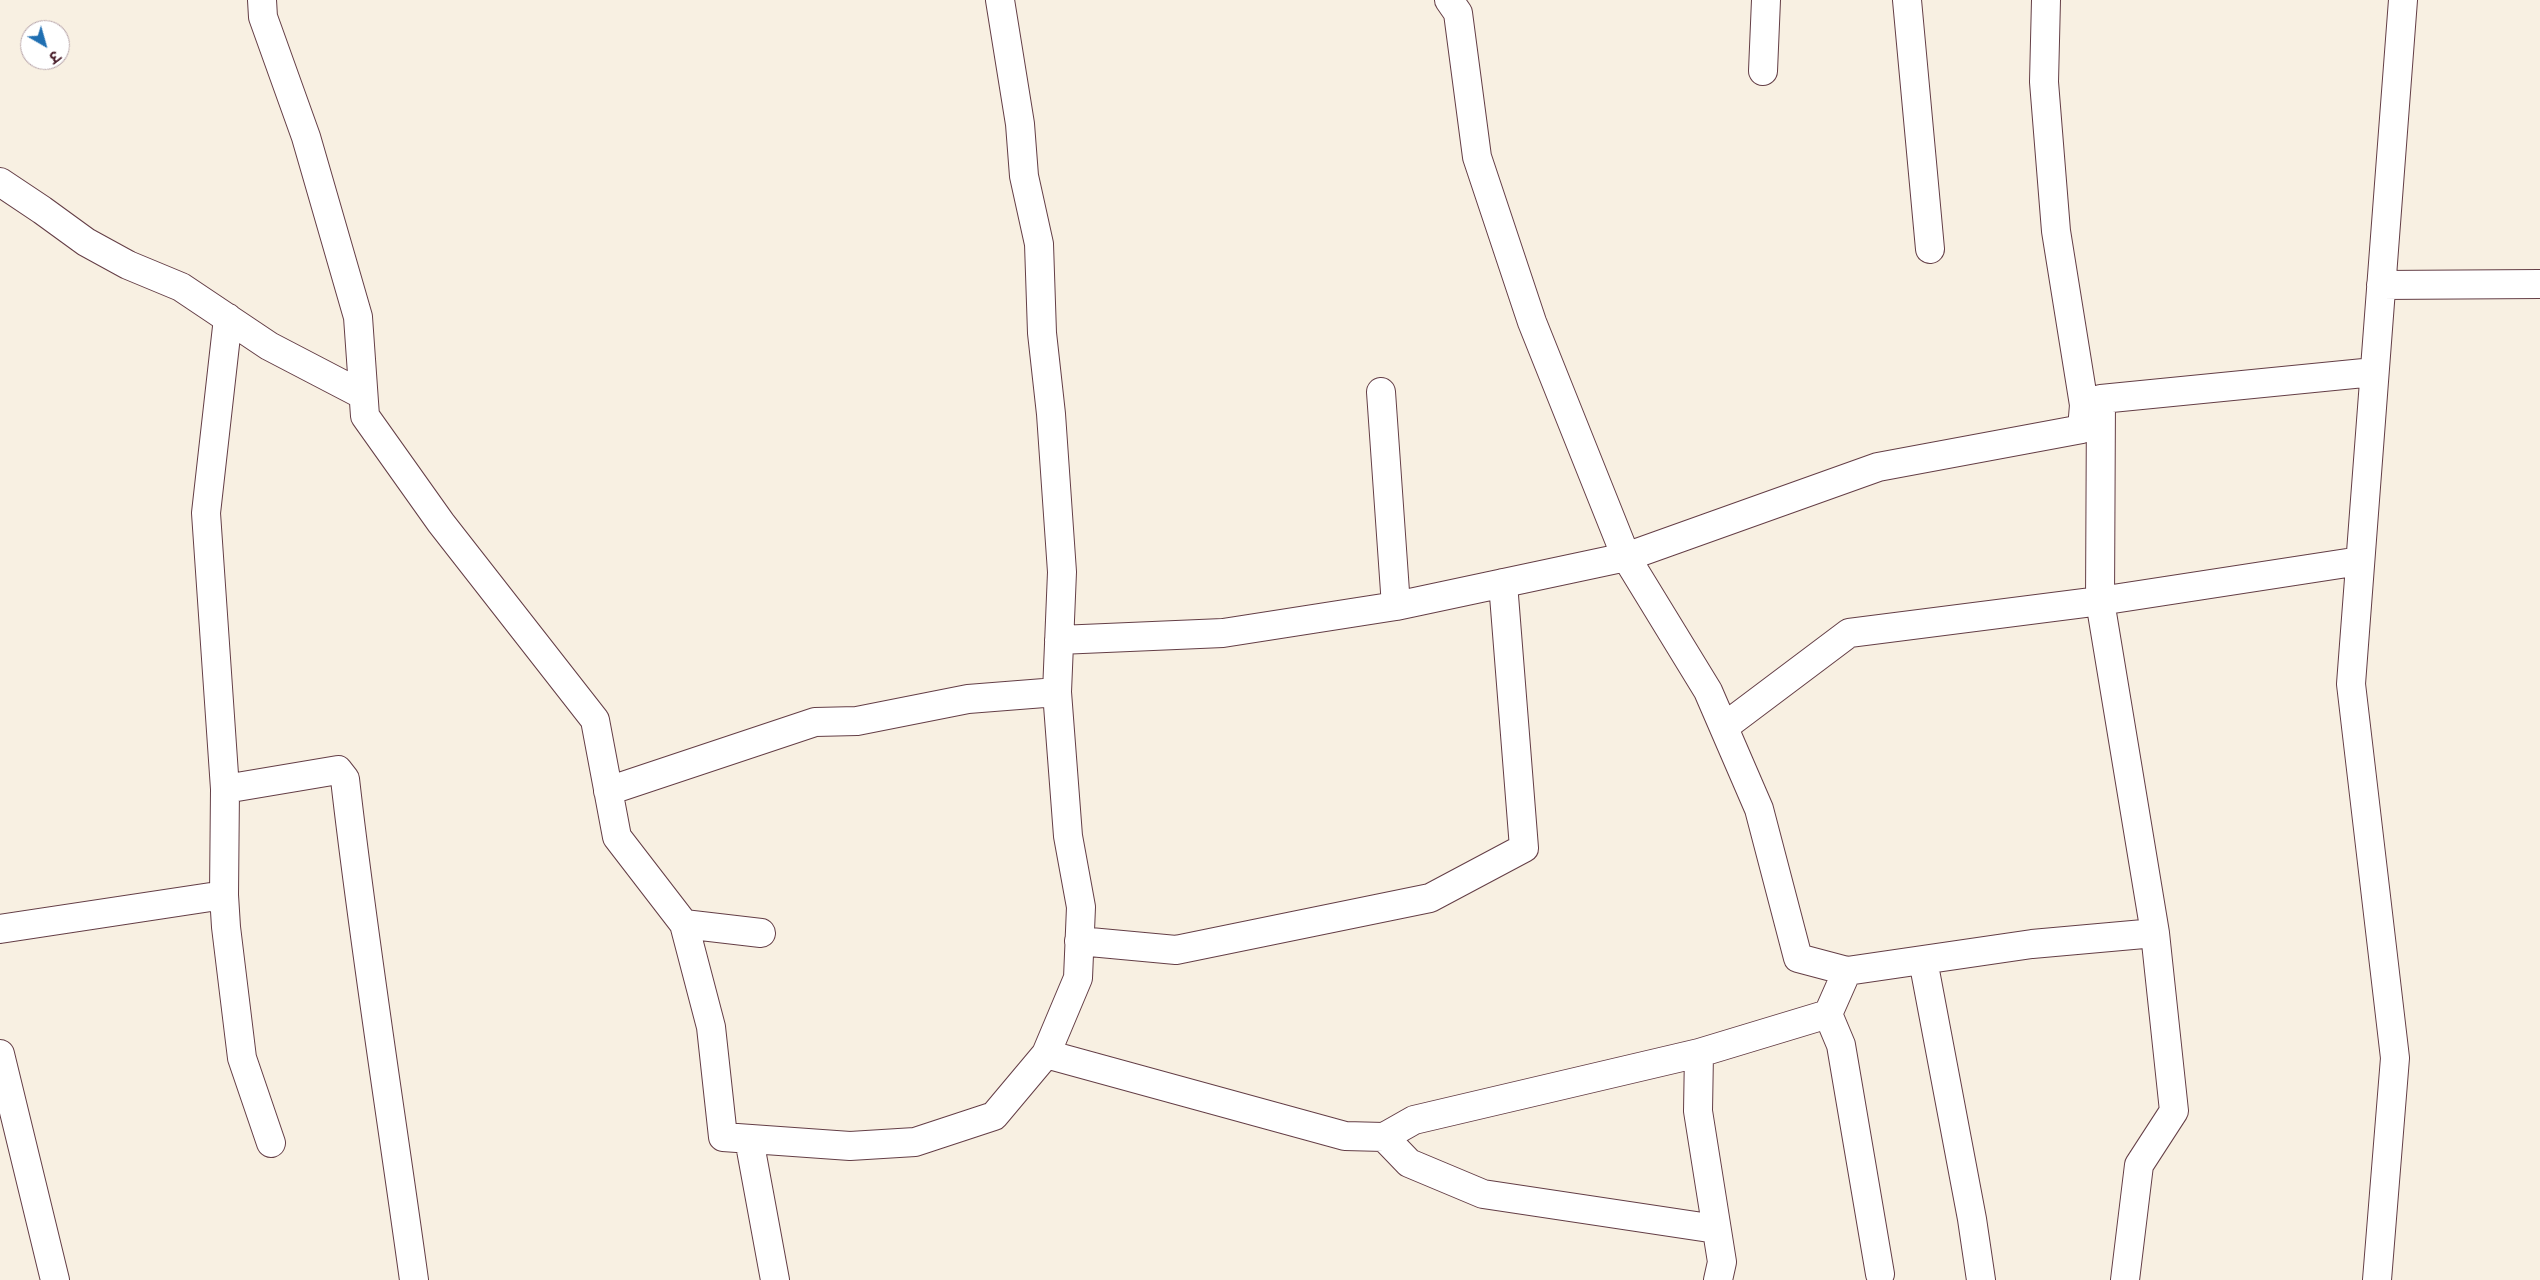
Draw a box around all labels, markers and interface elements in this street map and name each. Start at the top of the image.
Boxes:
north arrow [20,20,70,70]
text: उ [45,47,63,66]

